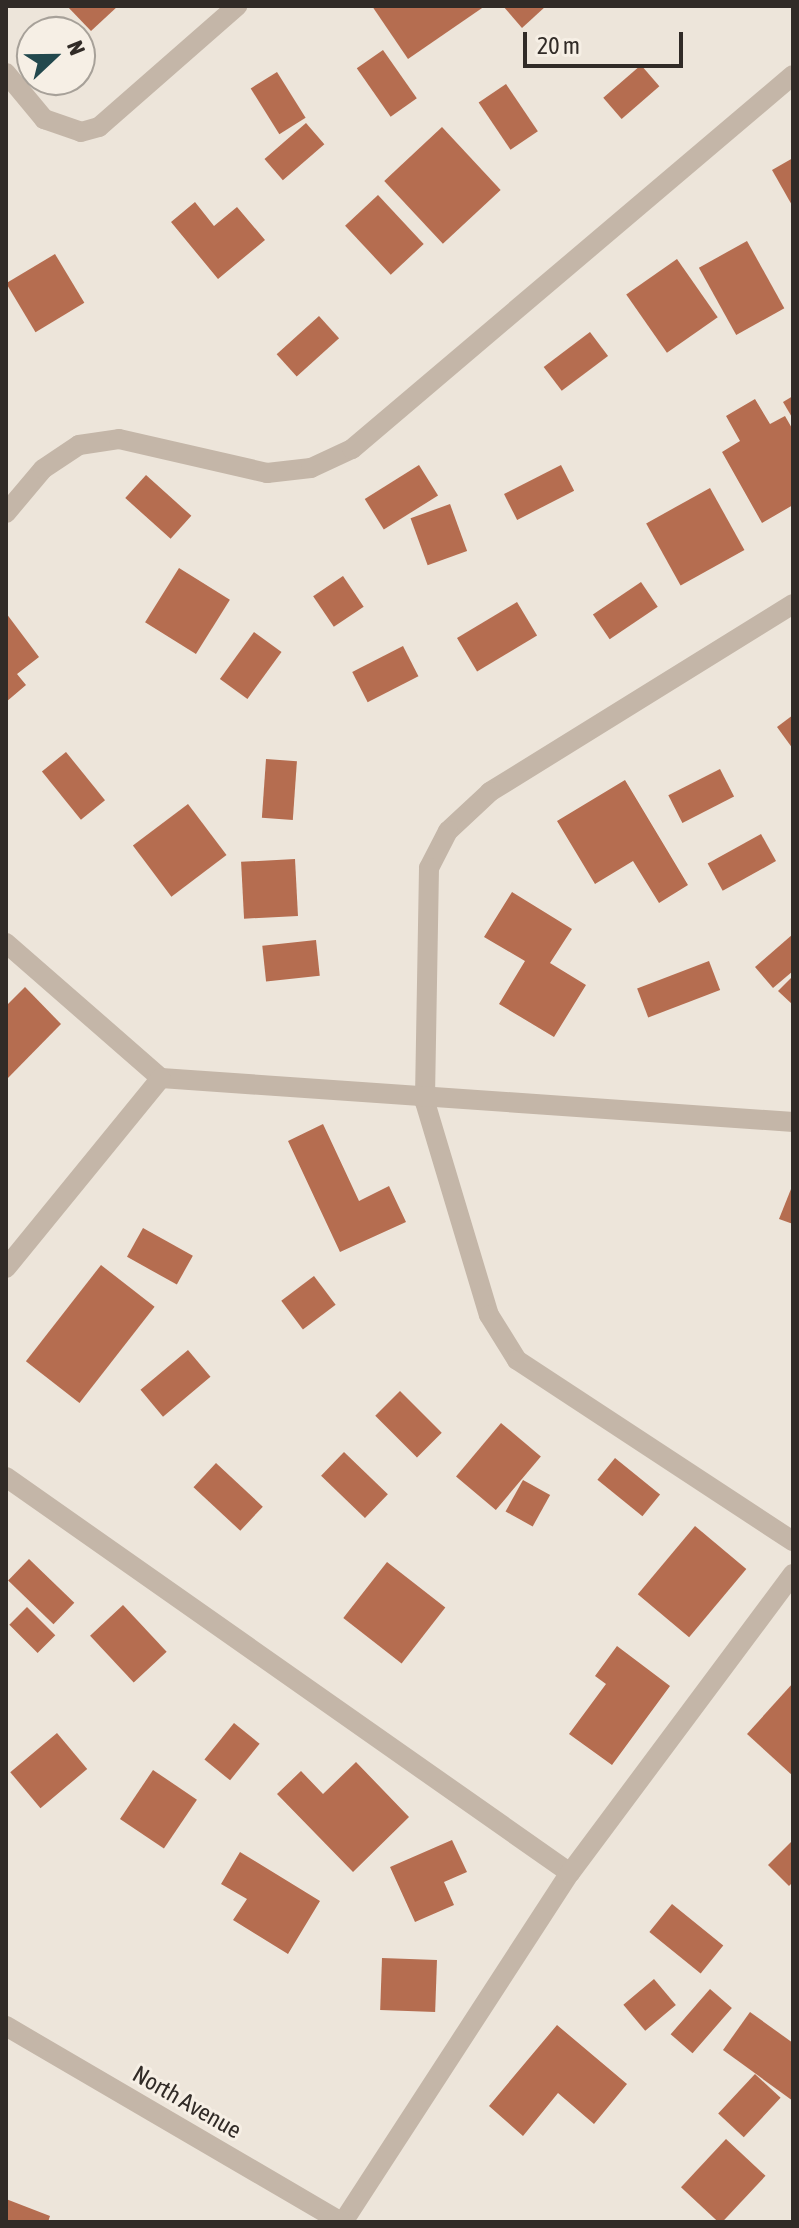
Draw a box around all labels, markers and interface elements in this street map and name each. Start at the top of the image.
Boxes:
north arrow [16,16,96,96]
scale bar [527,16,687,66]
text: 20 m [537,32,580,59]
text: N [62,37,91,59]
street label: North Avenue [128,2059,246,2145]

